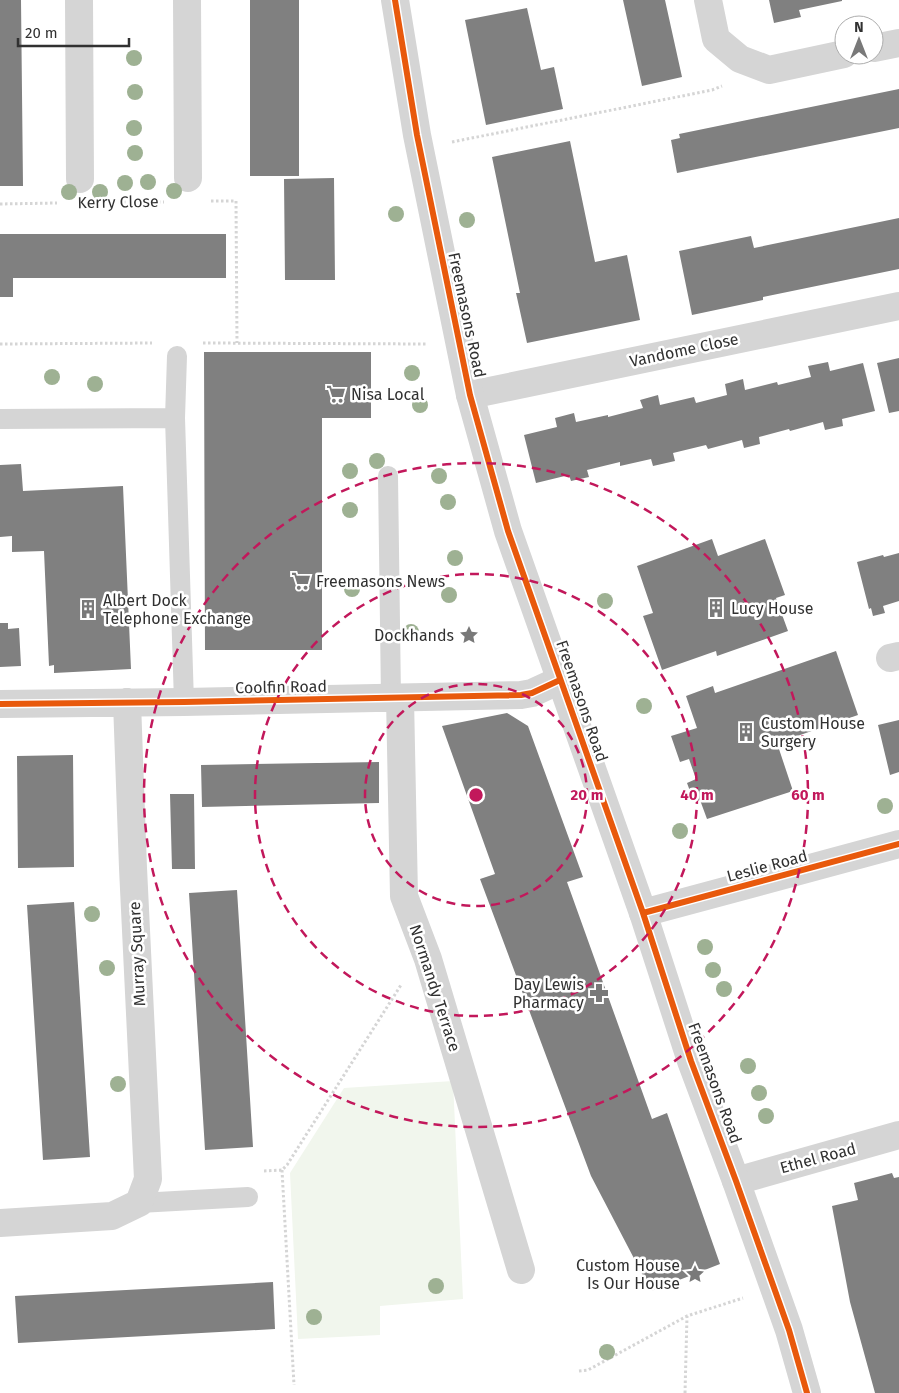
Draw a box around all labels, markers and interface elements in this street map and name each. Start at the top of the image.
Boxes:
scale bar [18,15,129,47]
north arrow [834,15,884,65]
text: N [854,19,864,36]
text: 20 m [25,24,58,42]
street label: Kerry Close [77,192,159,212]
street label: Freemasons Road [444,251,490,379]
street label: Vandome Close [628,329,740,371]
supermarket icon: Nisa Local [325,383,347,405]
place label: Nisa Local [351,385,425,404]
supermarket icon: Freemasons News [290,570,312,592]
place label: Freemasons News [316,572,445,591]
place label: Albert Dock Telephone Exchange [103,591,251,628]
building icon: Lucy House [705,597,727,619]
building icon: Albert Dock Telephone Exchange [77,598,99,620]
place label: Lucy House [731,599,814,618]
place icon: Dockhands [458,624,480,646]
place label: Dockhands [374,626,454,645]
street label: Freemasons Road [552,638,612,764]
street label: Coolfin Road [235,677,327,697]
place label: Custom House Surgery [761,714,865,751]
building icon: Custom House Surgery [735,721,757,743]
centre of rings [467,786,485,804]
text: 20 m [571,786,603,804]
text: 40 m [680,786,714,804]
text: 60 m [791,786,825,804]
street label: Leslie Road [725,846,809,886]
street label: Murray Square [125,901,149,1007]
street label: Normandy Terrace [405,922,465,1054]
place label: Day Lewis Pharmacy [513,975,584,1012]
pharmacy icon: Day Lewis Pharmacy [588,982,610,1004]
street label: Freemasons Road [684,1020,746,1146]
street label: Ethel Road [778,1139,858,1177]
place label: Custom House Is Our House [576,1256,680,1293]
place icon: Custom House Is Our House [684,1263,706,1285]

